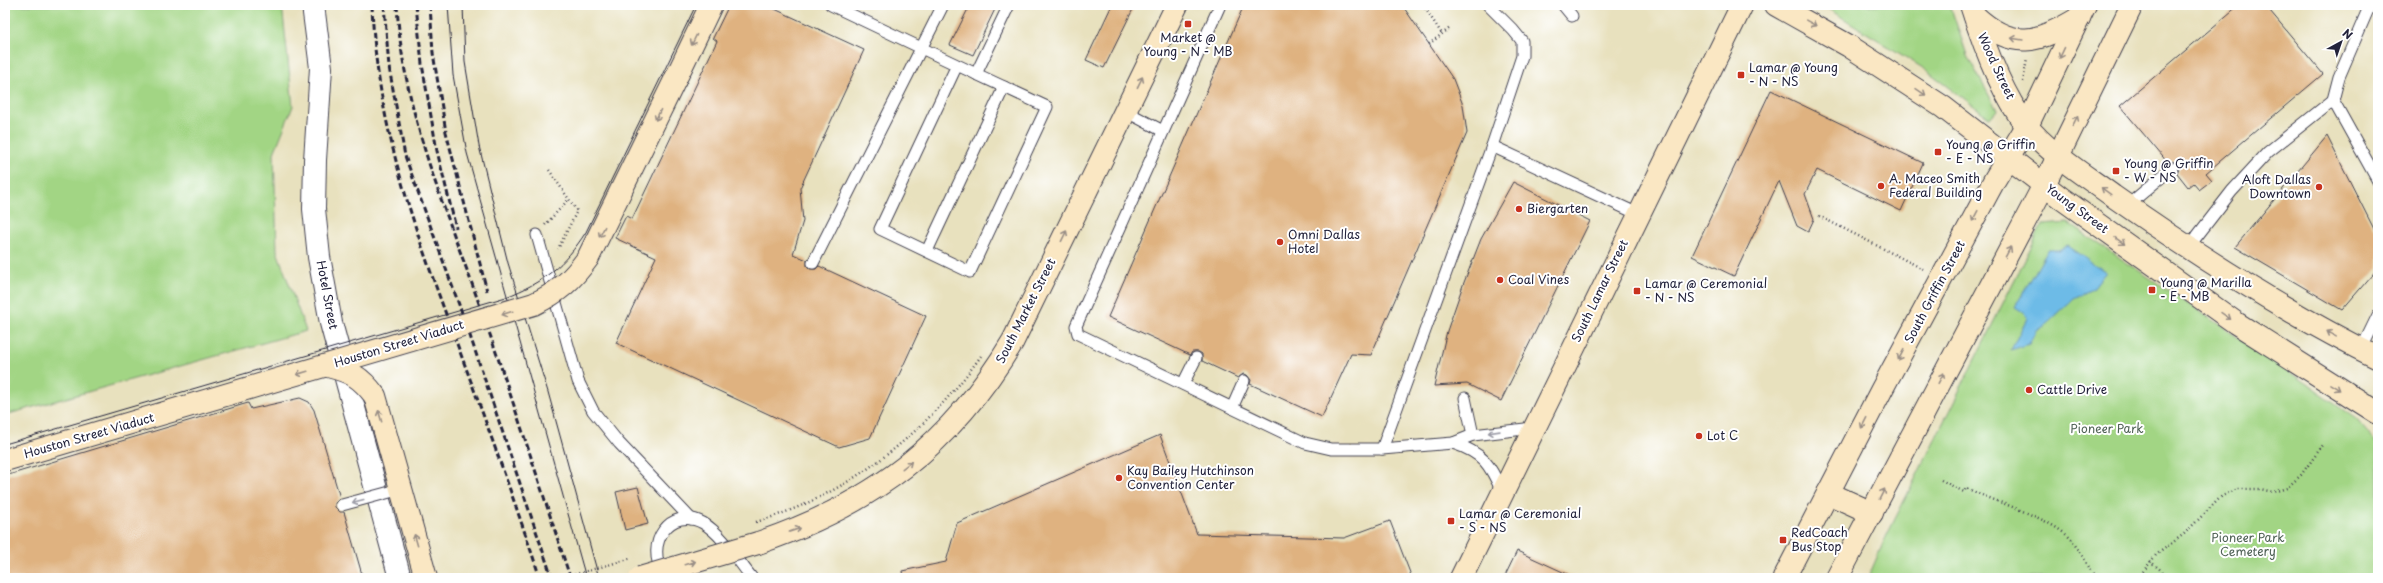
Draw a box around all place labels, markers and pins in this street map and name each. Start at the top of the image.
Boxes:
marker: Market @ Young - N - MB [1183,19,1193,29]
place label: Market @ Young - N - MB [1144,28,1232,60]
place label: Lamar @ Young - N - NS [1749,58,1838,90]
marker: Lamar @ Young - N - NS [1736,70,1746,80]
place label: Young @ Griffin - E - NS [1946,135,2036,167]
marker: Young @ Griffin - E - NS [1933,147,1943,157]
place label: Young @ Griffin - W - NS [2124,154,2214,186]
marker: Young @ Griffin - W - NS [2111,166,2121,176]
place label: A. Maceo Smith Federal Building [1889,169,1982,201]
place label: Aloft Dallas Downtown [2242,170,2312,202]
marker: A. Maceo Smith Federal Building [1876,181,1886,191]
marker: Aloft Dallas Downtown [2314,182,2324,192]
place label: Biergarten [1527,199,1588,217]
marker: Biergarten [1514,204,1524,214]
place label: Omni Dallas Hotel [1288,225,1361,257]
marker: Omni Dallas Hotel [1275,237,1285,247]
place label: Coal Vines [1508,270,1570,288]
place label: Young @ Marilla - E - MB [2160,273,2252,305]
place label: Lamar @ Ceremonial - N - NS [1645,274,1767,306]
marker: Coal Vines [1495,275,1505,285]
marker: Young @ Marilla - E - MB [2147,285,2157,295]
marker: Lamar @ Ceremonial - N - NS [1632,286,1642,296]
place label: Cattle Drive [2037,380,2107,398]
marker: Cattle Drive [2024,385,2034,395]
place label: Lot C [1707,426,1738,444]
marker: Lot C [1694,431,1704,441]
place label: Kay Bailey Hutchinson Convention Center [1127,461,1254,493]
marker: Kay Bailey Hutchinson Convention Center [1114,473,1124,483]
place label: Lamar @ Ceremonial - S - NS [1459,504,1581,536]
marker: Lamar @ Ceremonial - S - NS [1446,516,1456,526]
place label: RedCoach Bus Stop [1791,523,1848,555]
marker: RedCoach Bus Stop [1778,535,1788,545]

